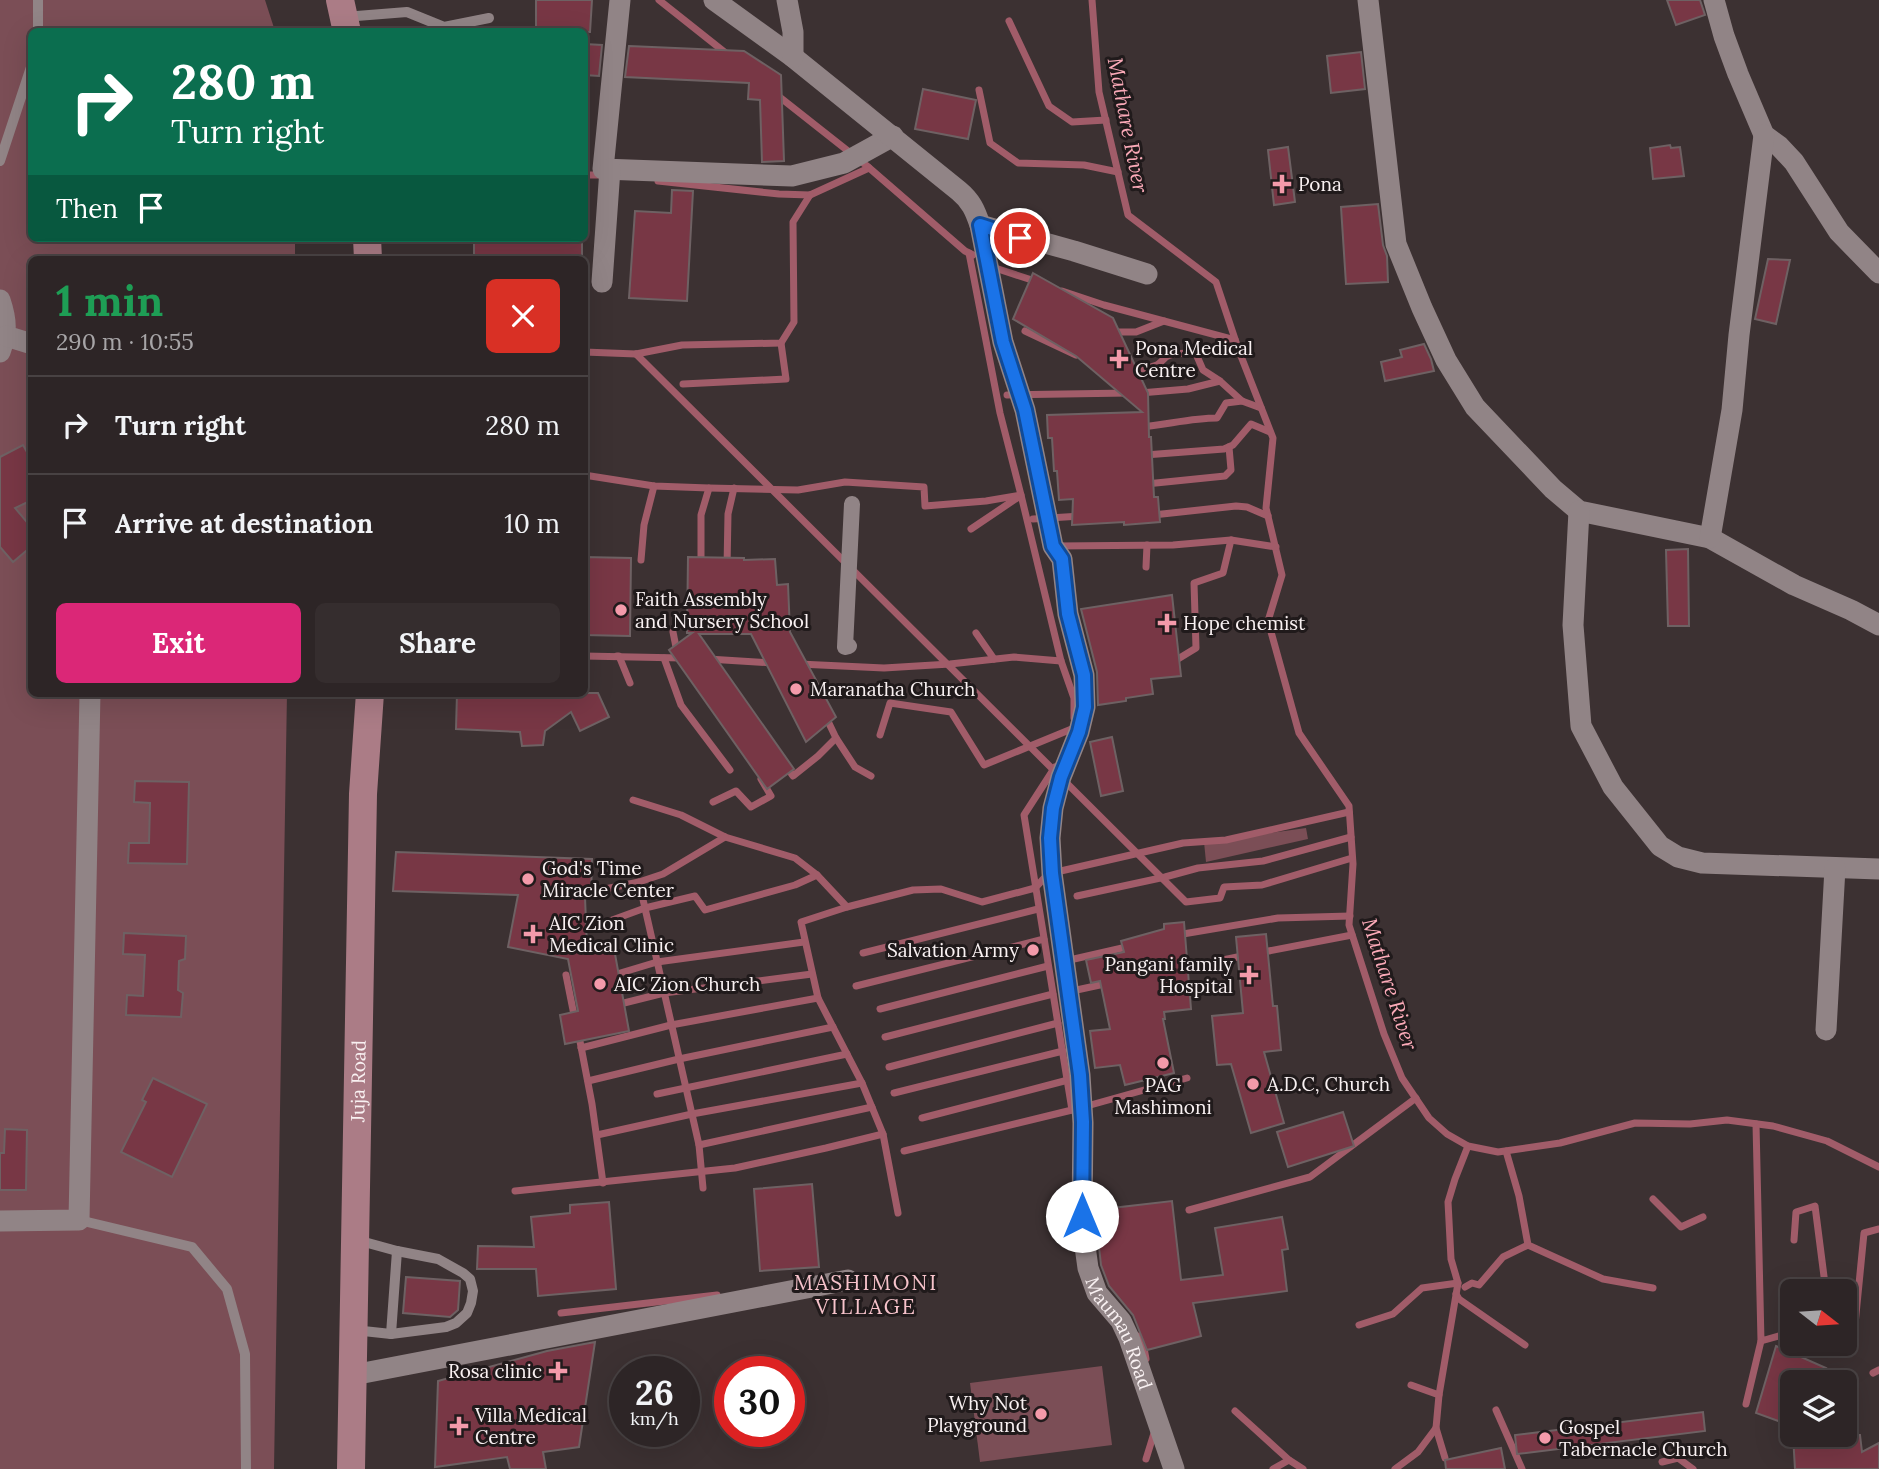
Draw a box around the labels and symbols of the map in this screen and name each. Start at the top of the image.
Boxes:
water label: Mathare River [1102,55,1154,195]
place label: Pona [1298,172,1342,196]
marker: Pona [1272,174,1292,194]
pin [990,208,1050,268]
place label: Pona Medical Centre [1135,336,1253,382]
marker: Pona Medical Centre [1109,349,1129,369]
place label: Faith Assembly and Nursery School [635,587,809,633]
marker: Faith Assembly and Nursery School [613,602,629,618]
place label: Hope chemist [1183,611,1306,635]
marker: Hope chemist [1157,613,1177,633]
place label: Maranatha Church [810,677,975,701]
marker: Maranatha Church [788,681,804,697]
place label: God's Time Miracle Center [542,856,675,902]
marker: God's Time Miracle Center [520,871,536,887]
place label: AIC Zion Medical Clinic [548,911,674,957]
water label: Mathare River [1356,915,1424,1054]
marker: AIC Zion Medical Clinic [523,924,543,944]
place label: Salvation Army [887,938,1019,962]
marker: Salvation Army [1025,942,1041,958]
place label: Pangani family Hospital [1104,952,1233,998]
marker: Pangani family Hospital [1239,965,1259,985]
place label: AIC Zion Church [613,972,760,996]
marker: AIC Zion Church [592,976,608,992]
street label: Juja Road [345,1040,371,1123]
marker: PAG Mashimoni [1155,1055,1171,1071]
place label: A.D.C, Church [1266,1072,1390,1096]
place label: PAG Mashimoni [1114,1073,1212,1119]
marker: A.D.C, Church [1245,1076,1261,1092]
position arrow [1045,1179,1119,1253]
district label: MASHIMONI VILLAGE [794,1269,938,1320]
street label: Maumau Road [1080,1274,1158,1393]
north arrow [1780,1279,1857,1356]
speed limit sign: 30 [714,1356,805,1447]
place label: Rosa clinic [448,1359,542,1383]
marker: Rosa clinic [548,1361,568,1381]
place label: Why Not Playground [927,1391,1028,1437]
place label: Villa Medical Centre [474,1403,587,1449]
marker: Why Not Playground [1033,1406,1049,1422]
place label: Gospel Tabernacle Church [1559,1415,1728,1461]
marker: Villa Medical Centre [449,1416,469,1436]
marker: Gospel Tabernacle Church [1537,1430,1553,1446]

